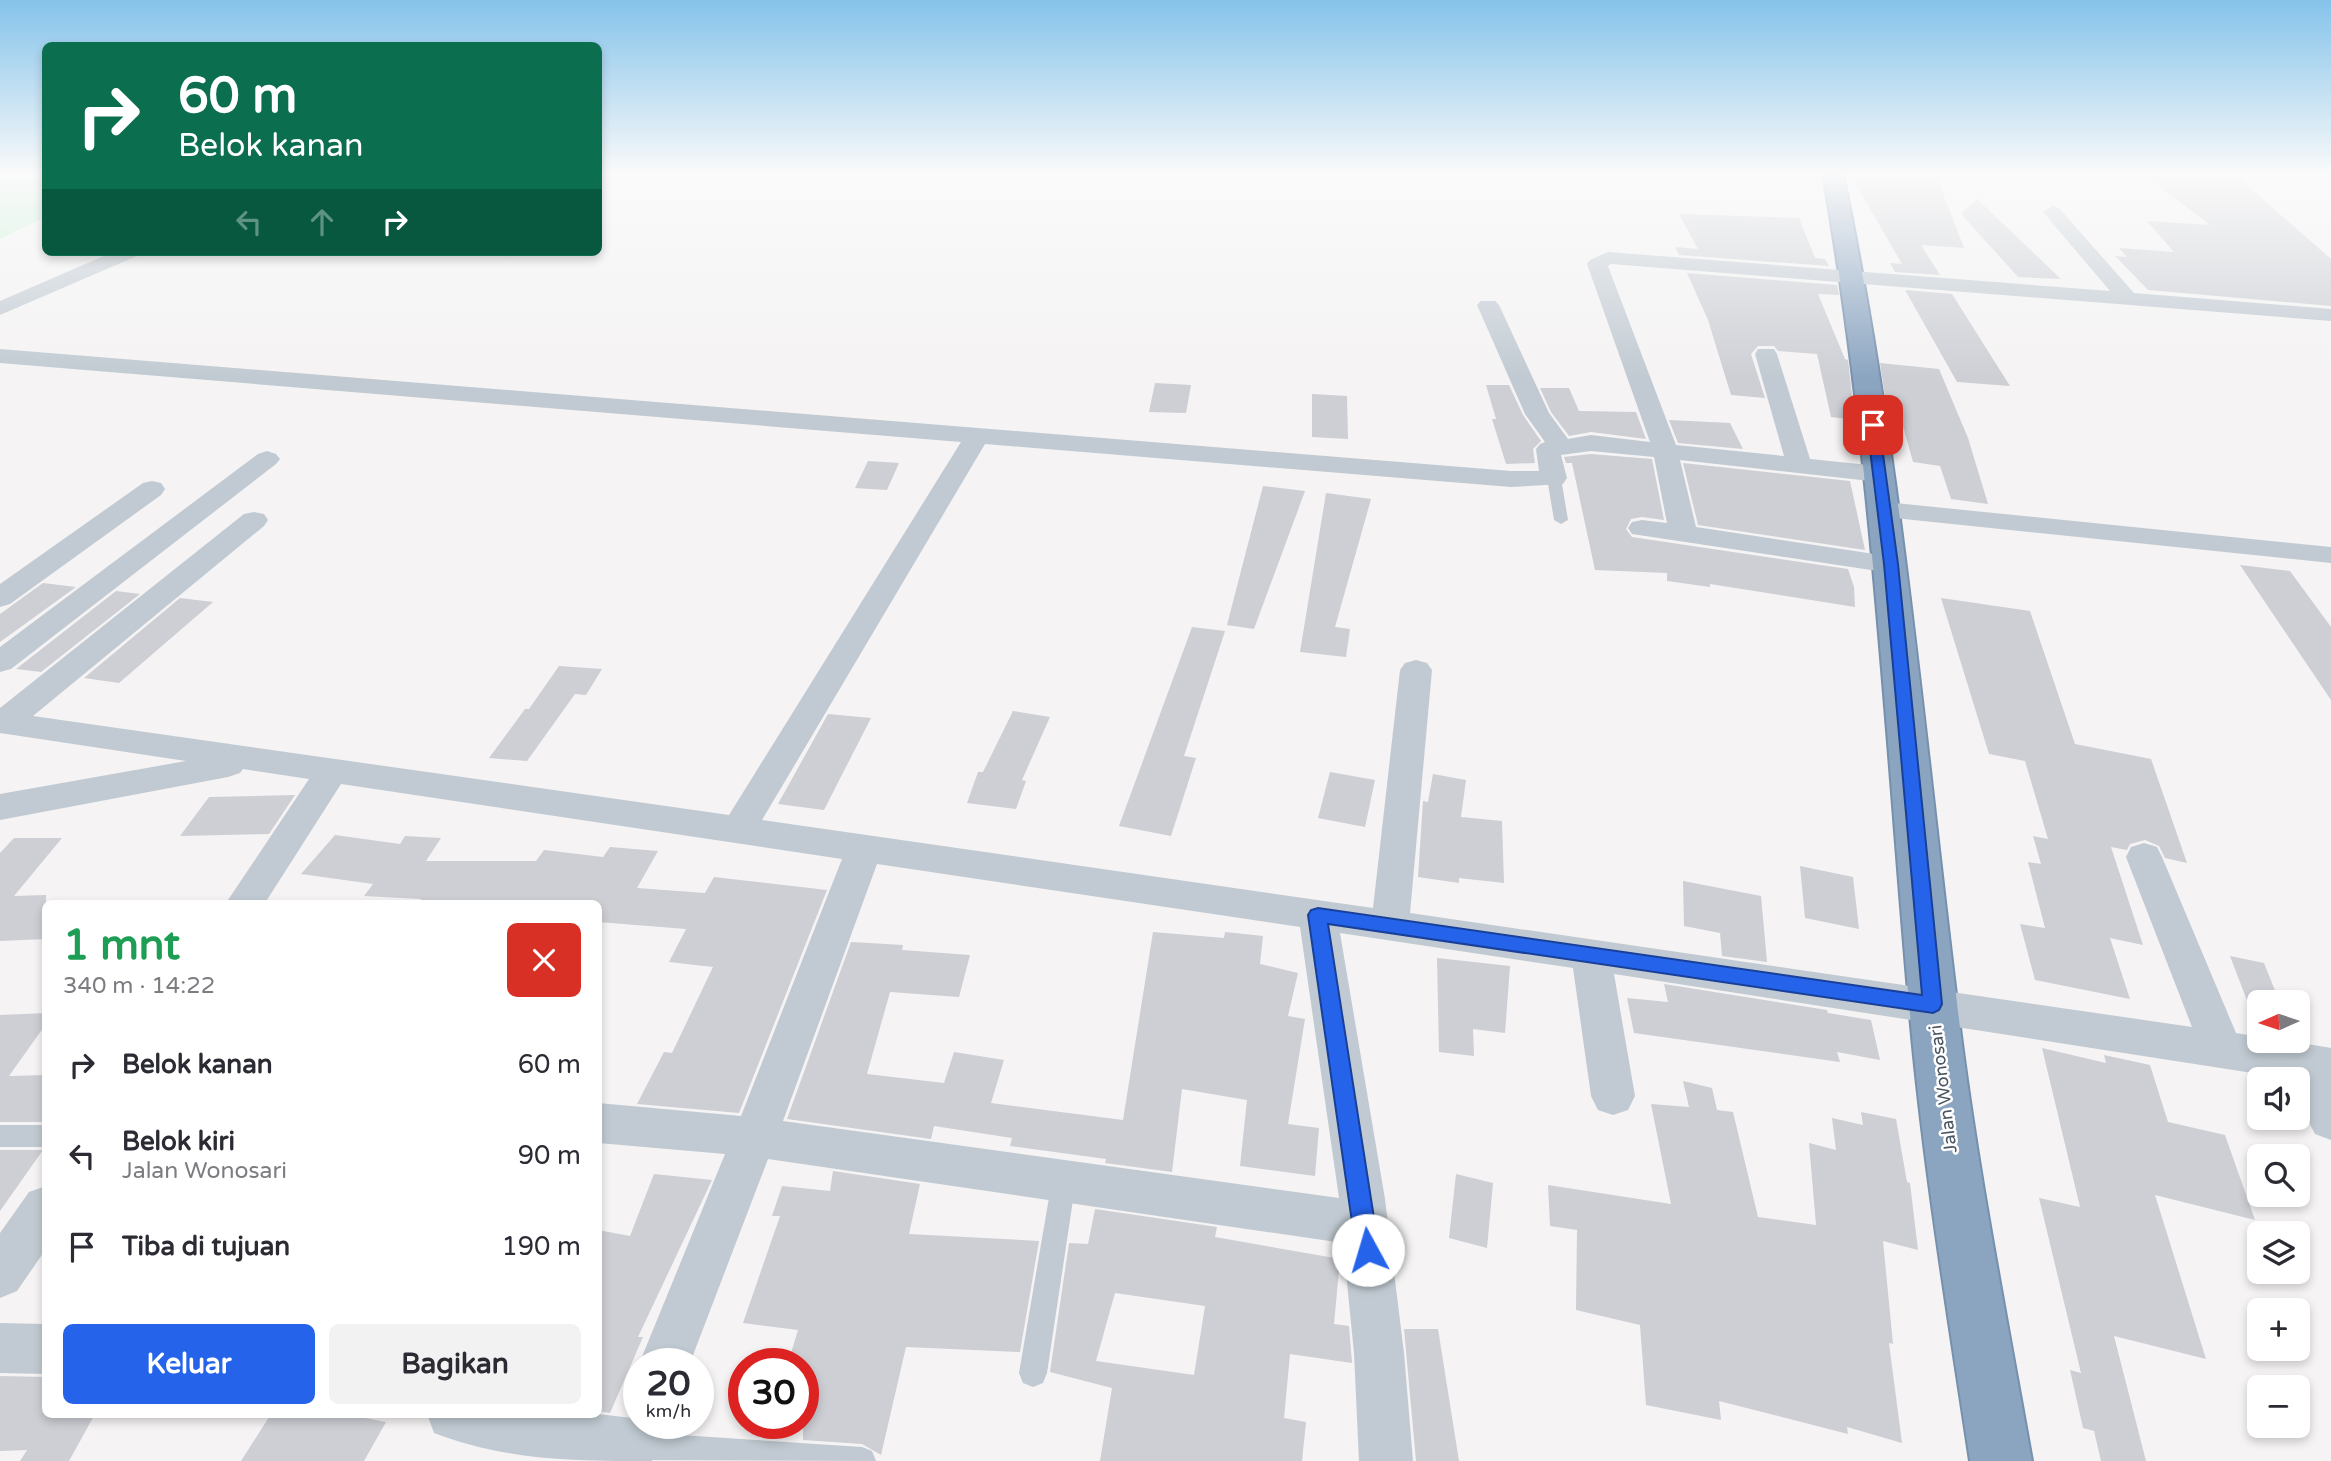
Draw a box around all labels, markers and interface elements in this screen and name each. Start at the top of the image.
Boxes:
text: 60 m [178,67,297,126]
icon: right [63,70,154,161]
text: Belok kanan [178,127,363,165]
icon: left [230,203,268,241]
icon: ahead [303,203,341,241]
icon: right [376,203,414,241]
pin [1843,395,1903,455]
icon: arrive [1854,406,1892,444]
text: 1 mnt [63,920,180,971]
button: close [507,923,581,997]
text: 340 m · 14:22 [63,972,215,1000]
north arrow [2247,990,2310,1054]
map controls [2247,990,2310,1438]
street label: Jalan Wonosari [1924,1024,1962,1154]
icon: right [63,1046,101,1084]
text: Belok kanan [122,1049,273,1080]
text: 60 m [518,1049,581,1080]
button: sound [2247,1067,2310,1130]
text: Belok kiri [122,1126,235,1157]
icon: left [63,1137,101,1175]
text: 90 m [518,1140,581,1171]
button: search [2247,1144,2310,1207]
text: Jalan Wonosari [122,1157,287,1185]
position arrow [1331,1213,1405,1287]
button: layers [2247,1221,2310,1284]
icon: arrive [63,1228,101,1266]
text: Tiba di tujuan [122,1231,290,1262]
text: 190 m [501,1231,581,1262]
button: + [2247,1298,2310,1361]
button: Keluar [63,1324,315,1404]
button: Bagikan [329,1324,581,1404]
speed limit sign: 30 [728,1348,819,1439]
text: 20 [647,1363,690,1405]
button: − [2247,1375,2310,1438]
text: km/h [646,1400,691,1422]

